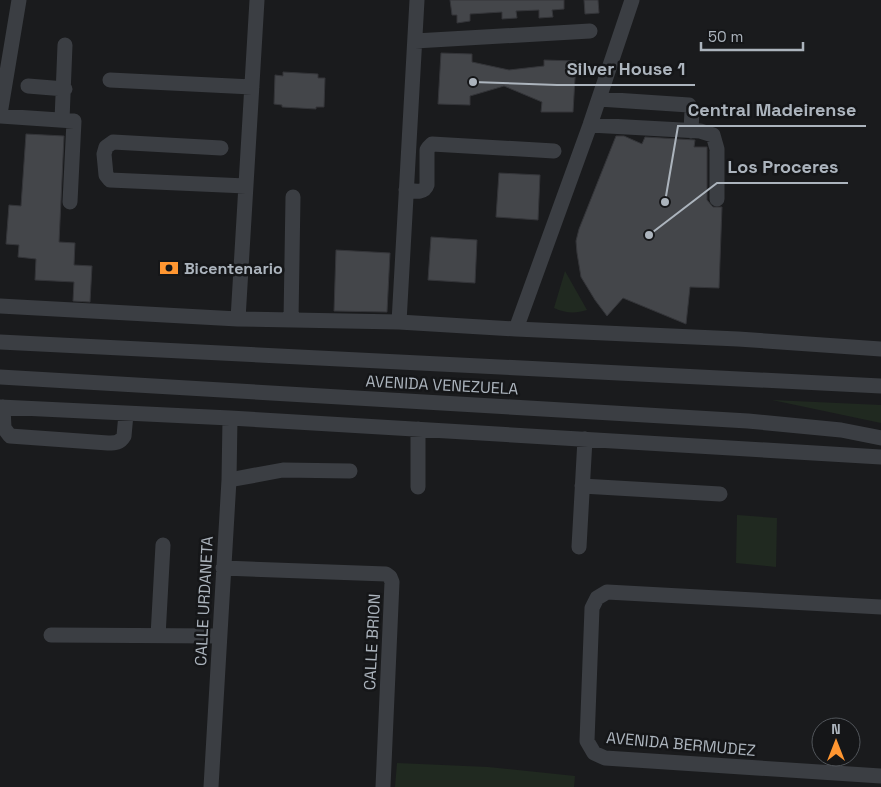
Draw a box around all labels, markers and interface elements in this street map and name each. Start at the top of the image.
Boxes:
scale bar [701,20,804,52]
text: 50 m [708,27,743,46]
callout: Silver House 1 [557,52,695,85]
text: Silver House 1 [567,57,685,80]
callout: Central Madeirense [678,93,866,126]
text: Central Madeirense [688,98,856,121]
callout: Los Proceres [717,150,848,183]
text: Los Proceres [727,155,839,178]
bank icon: Bicentenario [158,257,180,279]
place label: Bicentenario [184,258,283,279]
street label: AVENIDA VENEZUELA [365,371,519,399]
street label: CALLE URDANETA [190,536,218,666]
street label: CALLE BRION [359,593,385,691]
north arrow [811,717,861,767]
text: N [831,720,841,738]
street label: AVENIDA BERMUDEZ [605,727,757,761]

